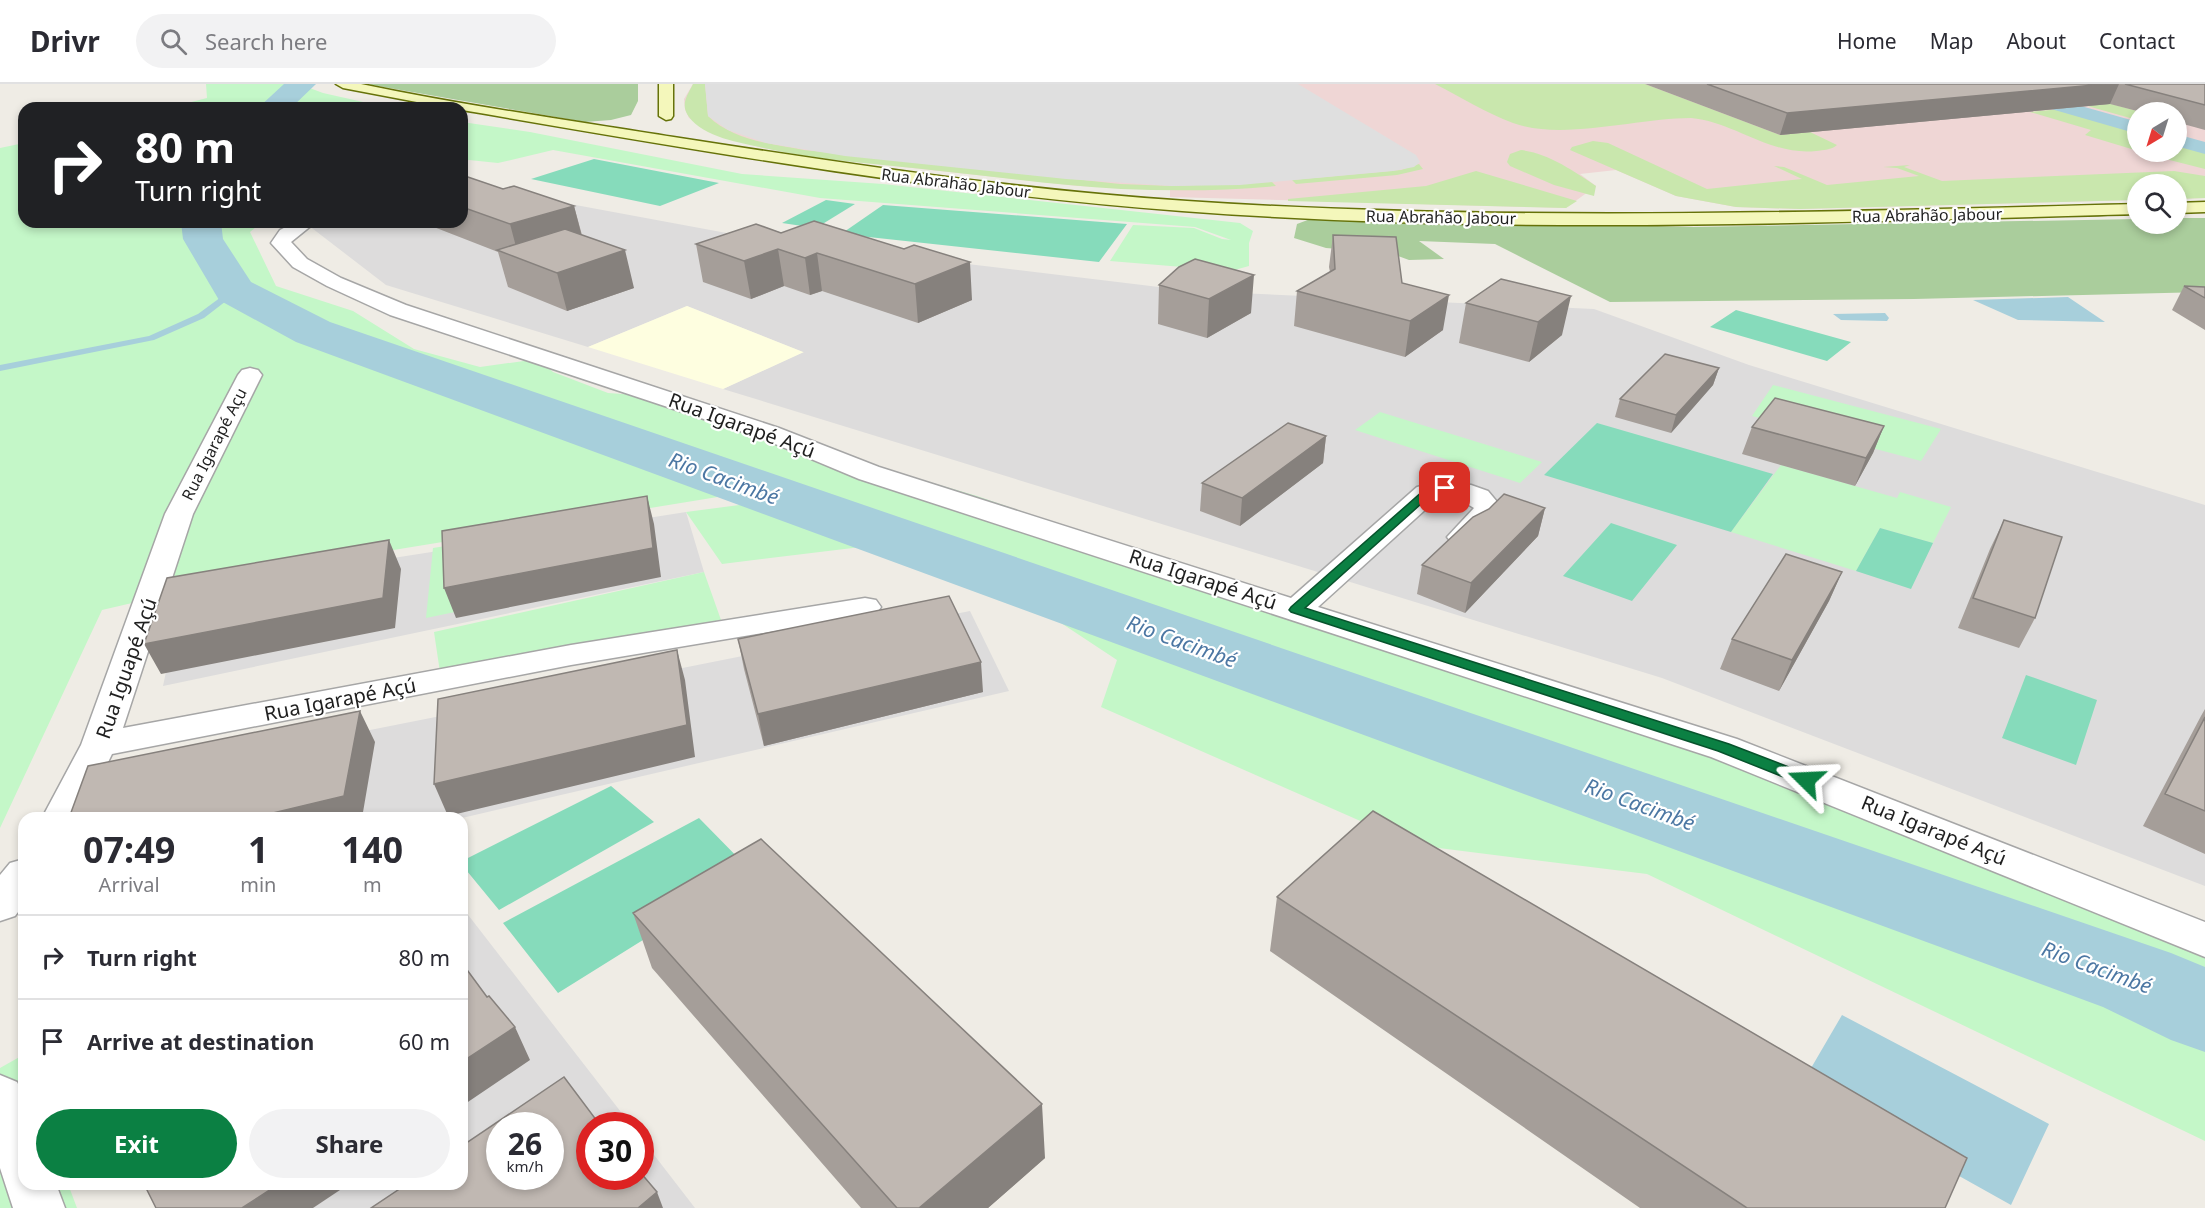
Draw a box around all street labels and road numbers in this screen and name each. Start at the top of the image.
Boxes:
street label: Rua Abrahão Jabour [880,163,1032,203]
street label: Rua Abrahão Jabour [1852,203,2003,227]
street label: Rua Abrahão Jabour [1366,205,1517,229]
street label: Rua Igarapé Açu [176,384,252,504]
street label: Rua Igarapé Açú [665,386,819,464]
street label: Rua Igarapé Açú [1126,542,1280,616]
street label: Rua Iguapé Açú [89,594,163,742]
street label: Rua Igarapé Açú [262,671,418,727]
street label: Rua Igarapé Açú [1857,789,2011,871]

